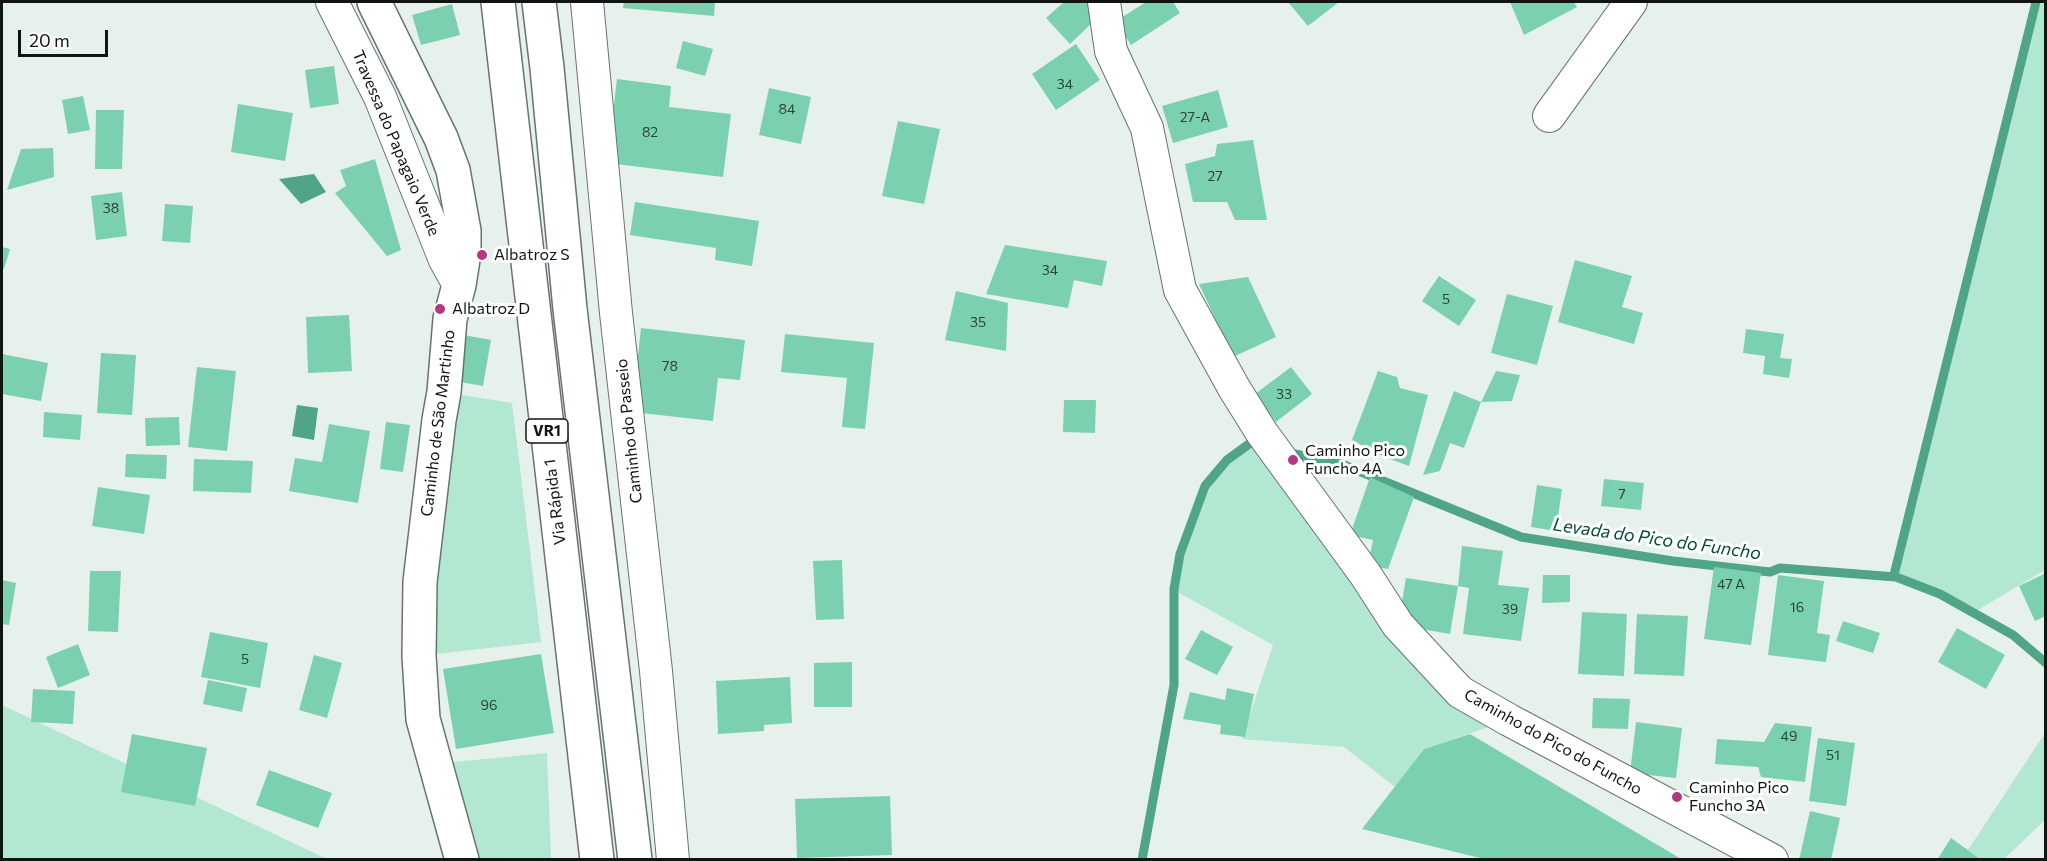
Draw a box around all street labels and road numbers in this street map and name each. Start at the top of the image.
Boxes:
street label: Travessa do Papagaio Verde [348,47,444,239]
street label: Caminho de São Martinho [417,329,459,517]
street label: Caminho do Passeio [612,358,646,504]
road number: VR1 [526,419,568,443]
street label: Via Rápida 1 [540,458,570,546]
street label: Caminho do Pico do Funcho [1461,685,1645,799]

